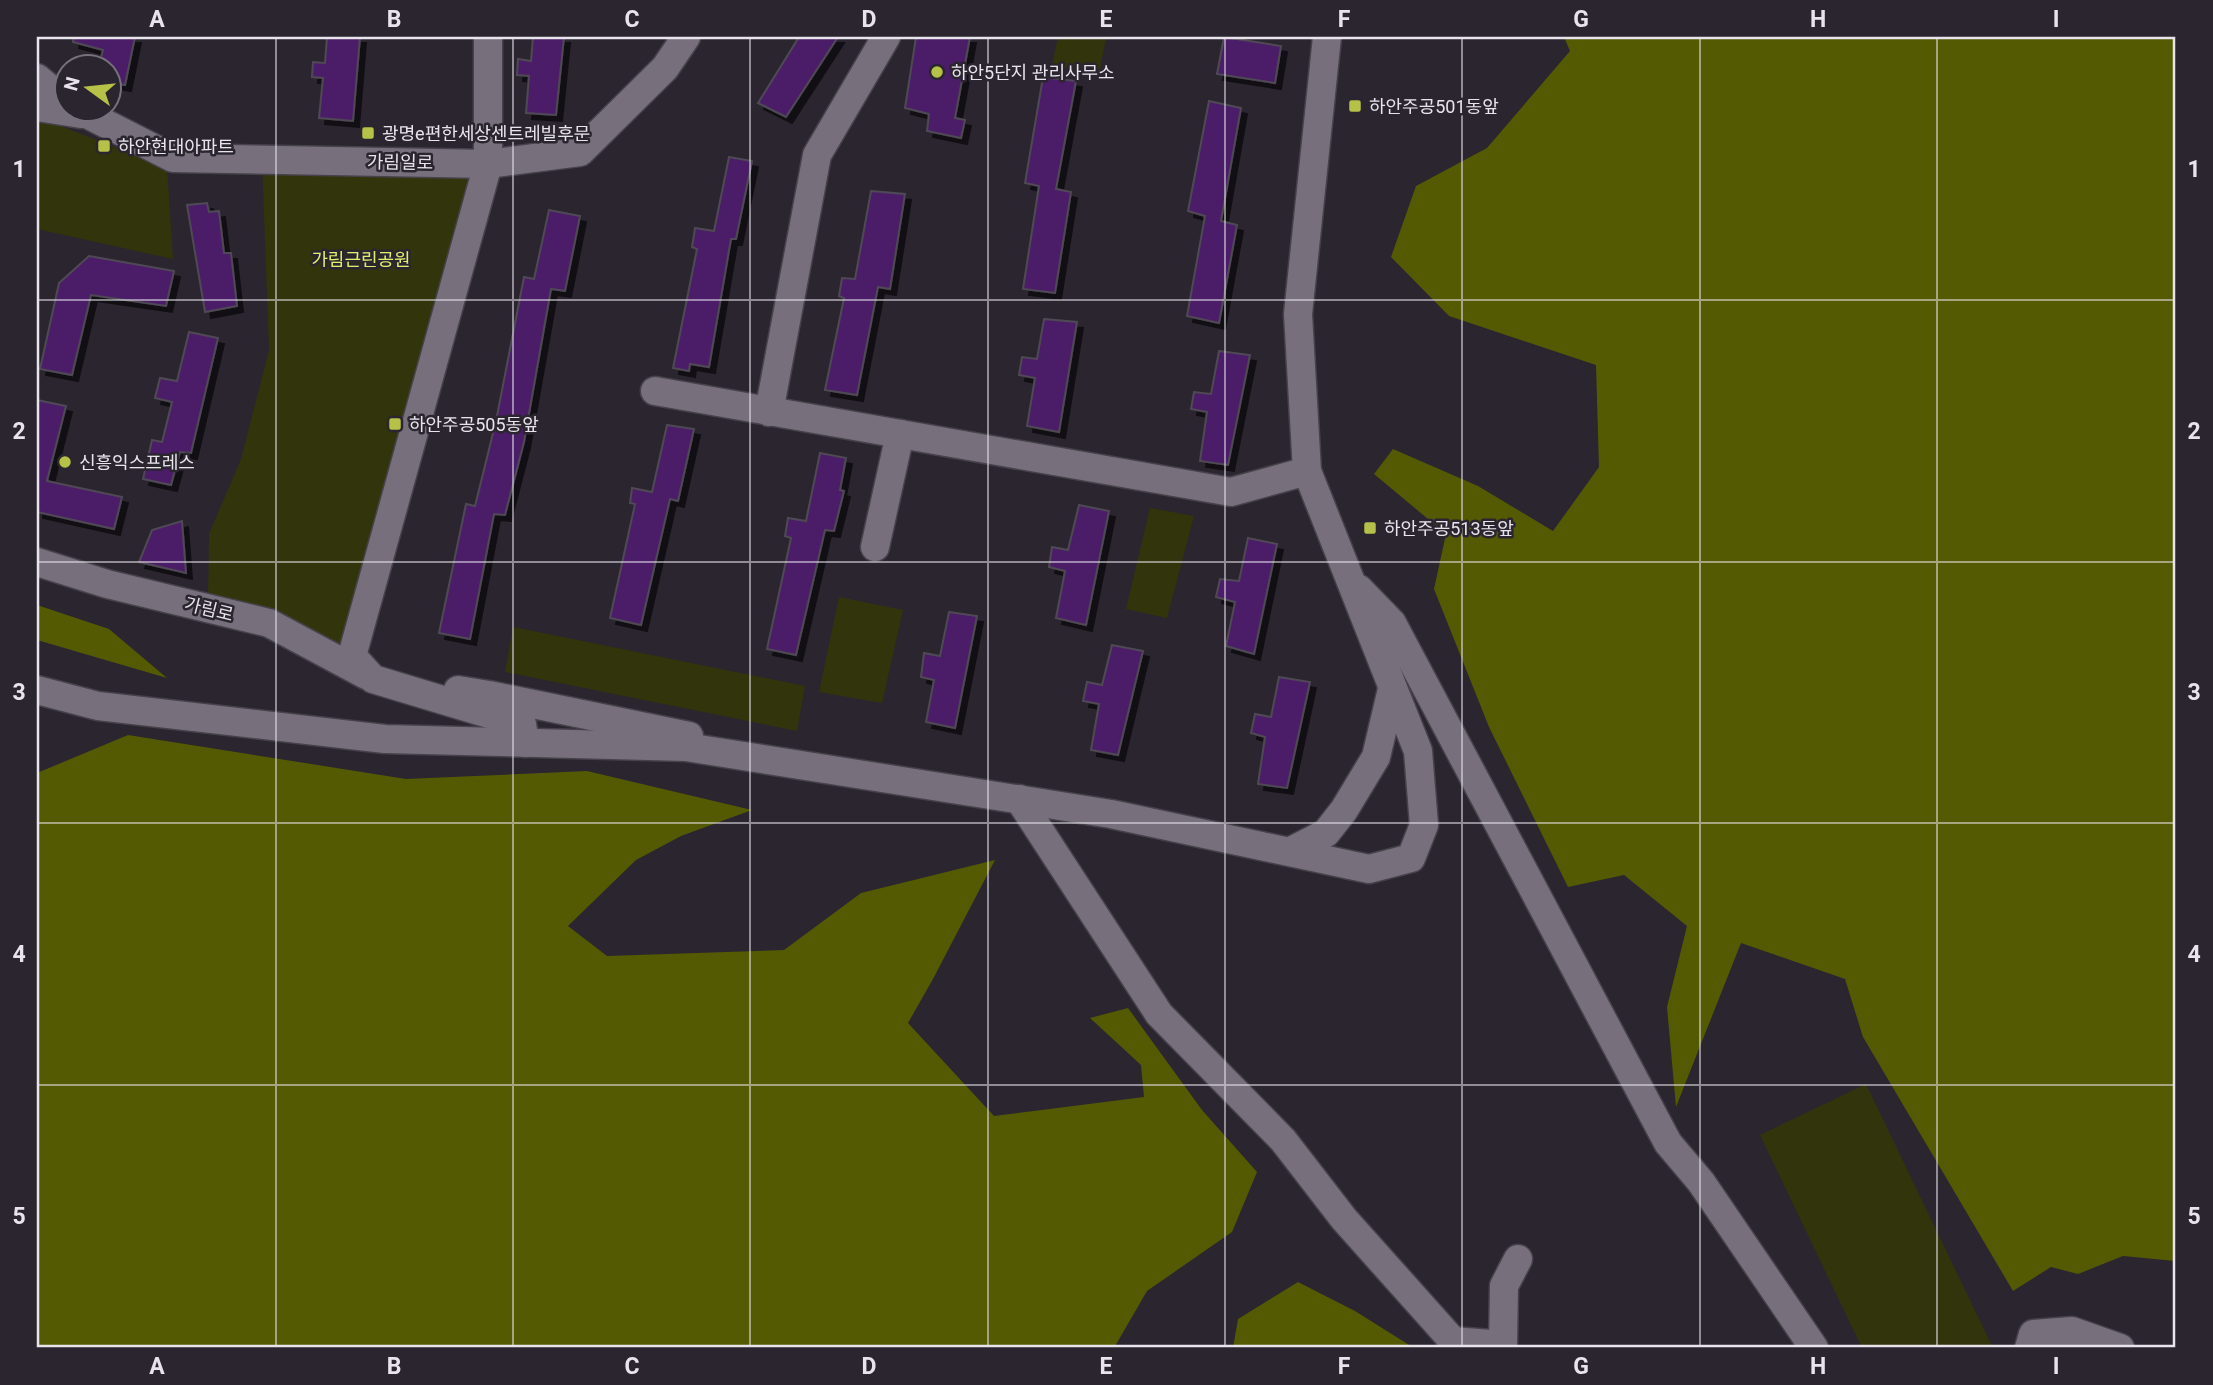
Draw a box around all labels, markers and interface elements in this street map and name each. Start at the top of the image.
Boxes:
text: A [149,6,165,33]
text: B [387,6,401,33]
text: C [624,6,640,33]
text: D [862,6,876,33]
text: E [1100,6,1113,33]
text: F [1338,6,1351,33]
text: G [1573,6,1589,33]
text: H [1810,6,1826,33]
text: I [2053,6,2059,33]
north arrow [52,52,122,122]
place label: 하안5단지 관리사무소 [951,62,1115,83]
marker: 하안5단지 관리사무소 [929,64,945,80]
text: N [59,74,85,93]
place label: 하안주공501동앞 [1369,96,1499,117]
marker: 하안주공501동앞 [1347,98,1363,114]
place label: 광명e편한세상센트레빌후문 [382,123,590,144]
marker: 광명e편한세상센트레빌후문 [360,125,376,141]
place label: 하안현대아파트 [118,136,234,157]
marker: 하안현대아파트 [96,138,112,154]
street label: 가림일로 [367,151,433,173]
text: 1 [12,156,26,183]
text: 1 [2187,156,2201,183]
park label: 가림근린공원 [311,249,411,270]
place label: 하안주공505동앞 [409,414,539,435]
marker: 하안주공505동앞 [387,416,403,432]
text: 2 [12,418,26,445]
text: 2 [2187,418,2201,445]
place label: 신흥익스프레스 [79,452,195,473]
marker: 신흥익스프레스 [57,454,73,470]
place label: 하안주공513동앞 [1384,518,1514,539]
marker: 하안주공513동앞 [1362,520,1378,536]
street label: 가림로 [182,593,236,625]
text: 3 [12,679,26,706]
text: 3 [2187,679,2201,706]
text: 4 [12,941,26,968]
text: 4 [2187,941,2201,968]
text: 5 [12,1203,26,1230]
text: 5 [2187,1203,2201,1230]
text: A [149,1353,165,1380]
text: B [387,1353,401,1380]
text: C [624,1353,640,1380]
text: D [862,1353,876,1380]
text: E [1100,1353,1113,1380]
text: F [1338,1353,1351,1380]
text: G [1573,1353,1589,1380]
text: H [1810,1353,1826,1380]
text: I [2053,1353,2059,1380]

